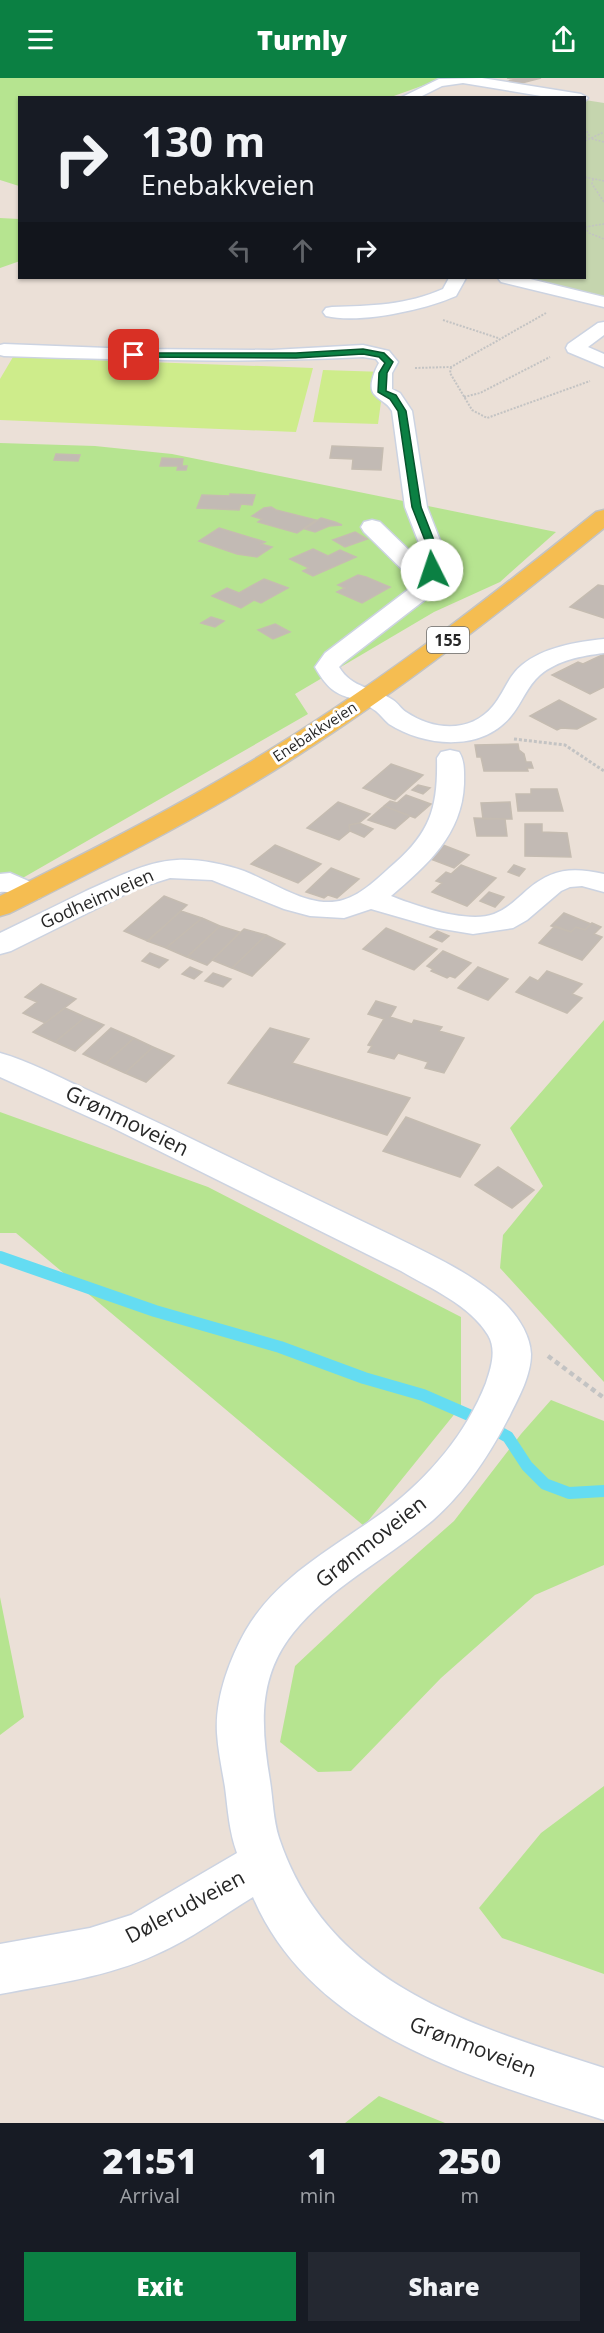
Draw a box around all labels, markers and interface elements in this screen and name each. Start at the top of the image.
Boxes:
text: Turnly [257,21,347,58]
icon: menu [24,23,57,56]
icon: share [547,23,580,56]
text: 130 m [141,112,265,169]
icon: right [42,120,120,198]
text: Enebakkveien [141,166,315,203]
icon: left [223,234,256,267]
icon: ahead [286,234,319,267]
icon: right [349,234,382,267]
pin [108,329,159,380]
icon: arrive [117,338,150,371]
position arrow [400,538,464,602]
road number: 155 [427,627,469,653]
street label: Enebakkveien [269,696,360,766]
street label: Godheimveien [36,862,157,934]
street label: Grønmoveien [61,1078,194,1162]
street label: Grønmoveien [309,1489,432,1593]
street label: Dølerudveien [120,1863,249,1949]
street label: Grønmoveien [406,2009,541,2083]
text: 21:51 [103,2136,197,2185]
text: 1 [307,2136,328,2185]
text: 250 [438,2136,501,2185]
text: Arrival [120,2182,180,2209]
text: min [300,2182,336,2209]
text: m [461,2182,479,2209]
button: Exit [24,2252,296,2321]
button: Share [308,2252,580,2321]

